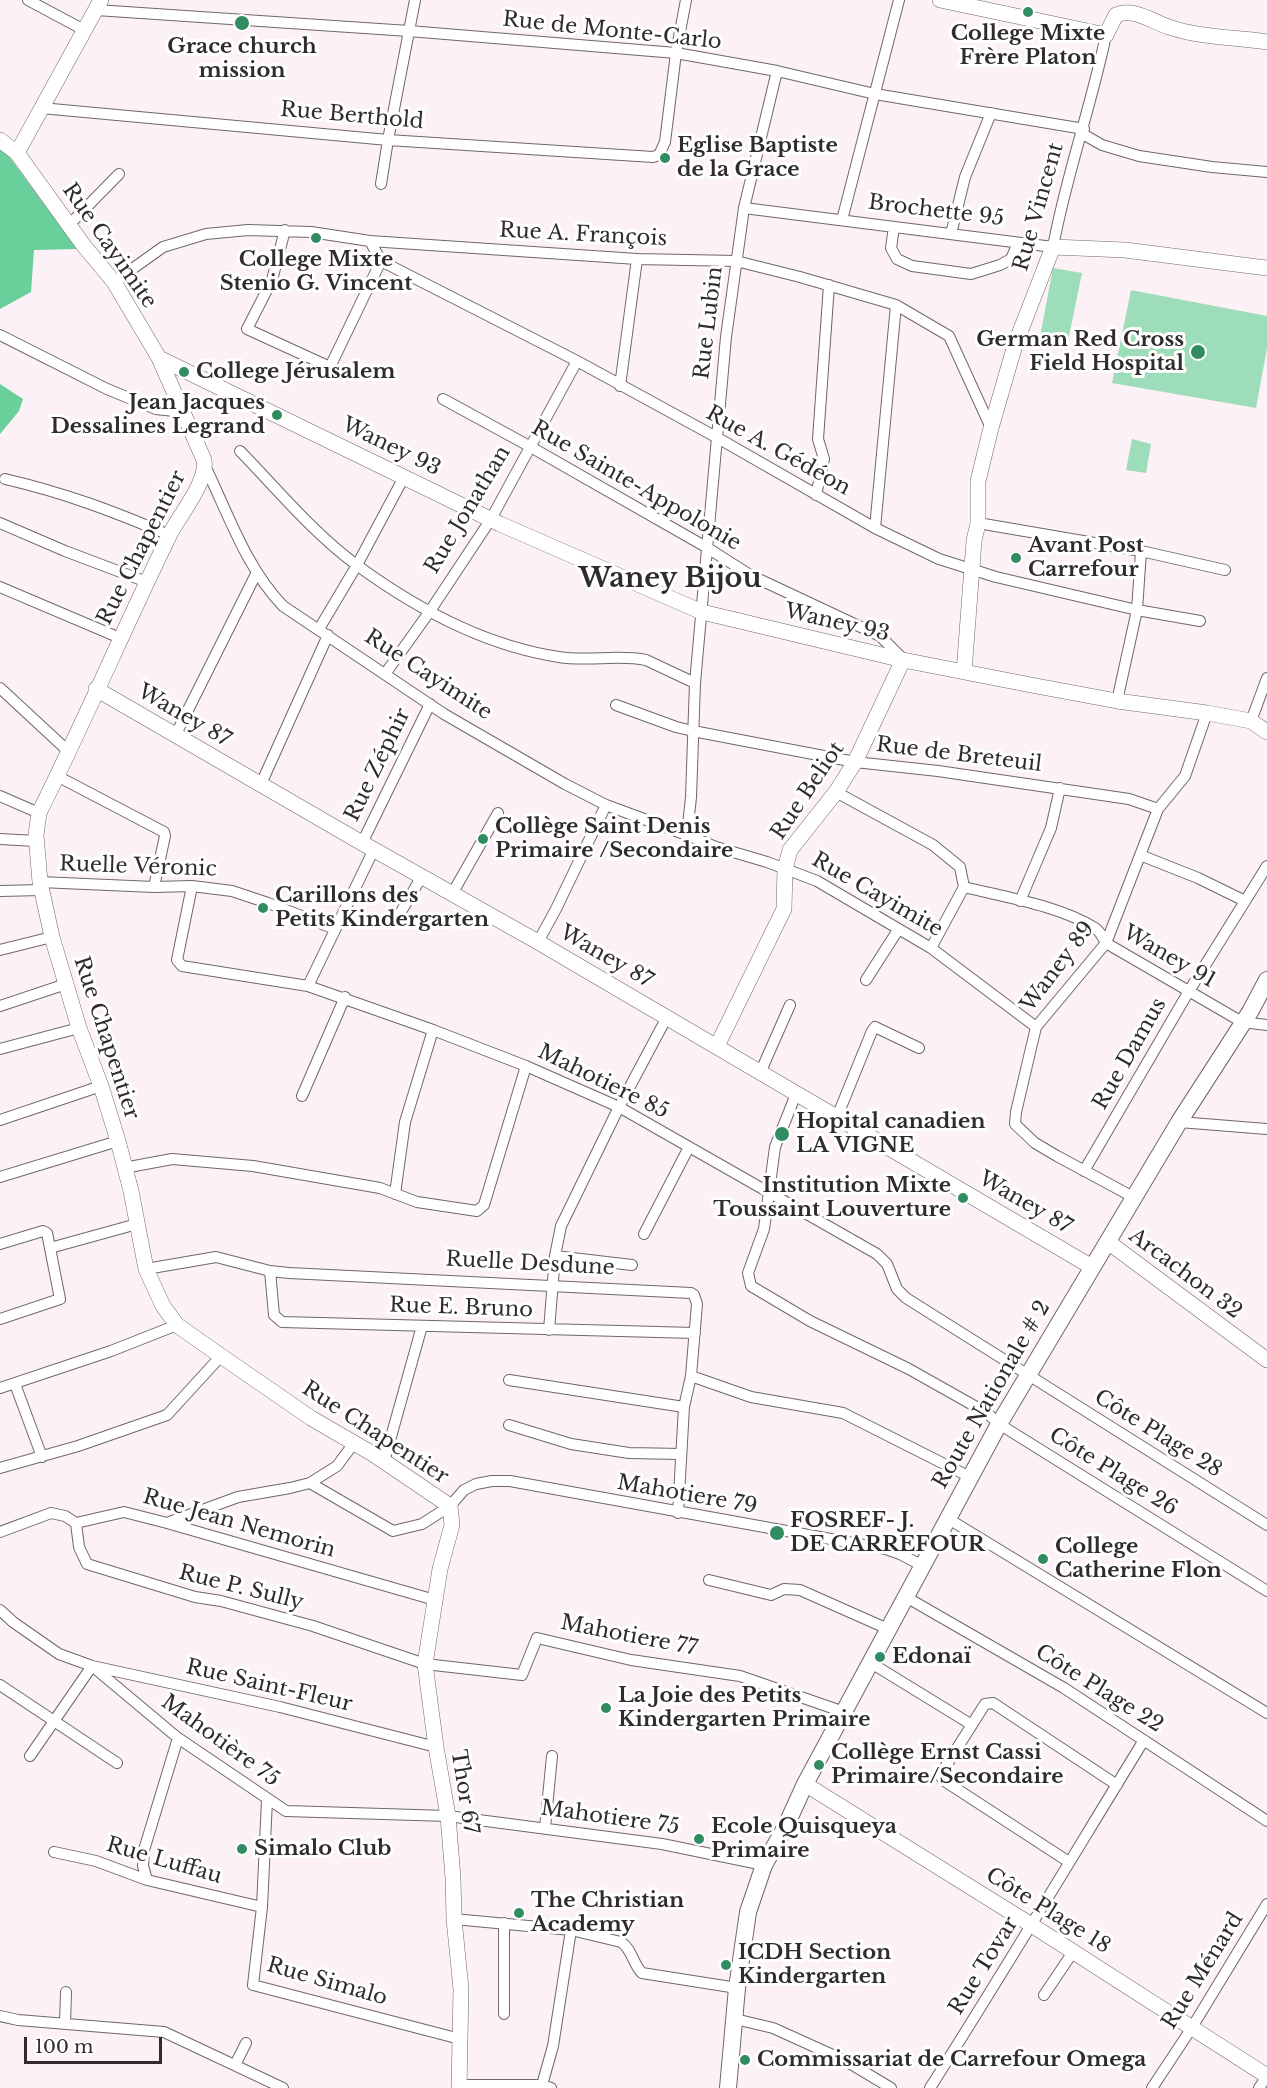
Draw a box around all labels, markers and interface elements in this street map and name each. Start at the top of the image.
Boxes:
marker: College Mixte Frère Platon [1021,5,1035,19]
street label: Rue de Monte-Carlo [501,7,723,55]
marker: Grace church mission [233,14,251,32]
place label: College Mixte Frère Platon [951,21,1105,71]
place label: Grace church mission [167,34,317,84]
street label: Rue Berthold [279,97,425,135]
place label: Eglise Baptiste de la Grace [677,133,838,183]
street label: Rue Vincent [1009,140,1069,274]
marker: Eglise Baptiste de la Grace [658,151,672,165]
street label: Rue Cayimite [57,179,161,313]
street label: Brochette 95 [867,190,1005,232]
street label: Rue A. François [498,218,668,252]
marker: College Mixte Stenio G. Vincent [309,231,323,245]
place label: College Mixte Stenio G. Vincent [220,247,412,297]
street label: Rue Lubin [690,265,728,381]
place label: German Red Cross Field Hospital [976,327,1184,377]
marker: German Red Cross Field Hospital [1189,343,1207,361]
place label: College Jérusalem [196,359,395,385]
marker: College Jérusalem [177,365,191,379]
place label: Jean Jacques Dessalines Legrand [51,390,265,440]
street label: Rue A. Gédéon [701,401,855,501]
marker: Jean Jacques Dessalines Legrand [270,408,284,422]
street label: Waney 93 [338,412,444,482]
street label: Rue Sainte-Appolonie [527,416,745,556]
street label: Rue Jonathan [420,441,516,579]
street label: Rue Chapentier [92,467,192,629]
place label: Avant Post Carrefour [1028,533,1144,583]
marker: Avant Post Carrefour [1009,551,1023,565]
district label: Waney Bijou [578,563,762,595]
street label: Waney 93 [782,599,892,647]
street label: Rue Cayimite [360,624,496,726]
street label: Waney 87 [133,679,235,753]
street label: Rue Zéphir [340,704,416,826]
street label: Rue de Breteuil [875,732,1043,778]
street label: Rue Beliot [766,737,850,845]
place label: Collège Saint Denis Primaire /Secondaire [495,814,733,864]
marker: Collège Saint Denis Primaire /Secondaire [476,832,490,846]
street label: Rue Cayimite [807,847,947,943]
street label: Ruelle Véronic [59,852,217,882]
place label: Carillons des Petits Kindergarten [275,883,489,933]
marker: Carillons des Petits Kindergarten [256,901,270,915]
street label: Waney 89 [1016,917,1100,1017]
street label: Waney 87 [555,920,657,994]
street label: Waney 91 [1118,920,1220,994]
street label: Rue Chapentier [68,953,144,1123]
street label: Rue Damus [1088,994,1172,1114]
street label: Mahotiere 85 [534,1039,672,1125]
place label: Hopital canadien LA VIGNE [796,1109,985,1159]
marker: Hopital canadien LA VIGNE [773,1125,791,1143]
street label: Waney 87 [974,1166,1076,1240]
place label: Institution Mixte Toussaint Louverture [713,1173,951,1223]
marker: Institution Mixte Toussaint Louverture [956,1191,970,1205]
street label: Arcachon 32 [1124,1223,1246,1325]
street label: Ruelle Desdune [445,1247,615,1281]
street label: Rue E. Bruno [389,1293,533,1323]
street label: Route Nationale # 2 [928,1297,1056,1493]
street label: Rue Chapentier [297,1376,453,1490]
street label: Côte Plage 28 [1090,1385,1226,1483]
street label: Côte Plage 26 [1044,1423,1182,1521]
street label: Mahotiere 79 [615,1470,759,1520]
street label: Rue Jean Nemorin [140,1484,338,1564]
place label: FOSREF- J. DE CARREFOUR [790,1508,985,1558]
marker: FOSREF- J. DE CARREFOUR [768,1524,786,1542]
place label: College Catherine Flon [1055,1534,1222,1584]
marker: College Catherine Flon [1036,1552,1050,1566]
street label: Rue P. Sully [176,1560,306,1616]
street label: Mahotiere 77 [558,1610,700,1662]
street label: Côte Plage 22 [1030,1640,1168,1738]
place label: Edonaï [892,1644,971,1670]
marker: Edonaï [873,1650,887,1664]
street label: Rue Saint-Fleur [183,1655,355,1717]
place label: La Joie des Petits Kindergarten Primaire [618,1683,870,1733]
street label: Mahotière 75 [156,1690,284,1792]
marker: La Joie des Petits Kindergarten Primaire [599,1701,613,1715]
place label: Collège Ernst Cassi Primaire/Secondaire [831,1740,1064,1790]
street label: Thor 67 [445,1748,483,1836]
marker: Collège Ernst Cassi Primaire/Secondaire [812,1758,826,1772]
street label: Mahotiere 75 [539,1796,681,1840]
place label: Ecole Quisqueya Primaire [711,1814,897,1864]
street label: Rue Luffau [103,1832,225,1890]
marker: Ecole Quisqueya Primaire [692,1832,706,1846]
place label: Simalo Club [254,1836,391,1862]
marker: Simalo Club [235,1842,249,1856]
street label: Côte Plage 18 [981,1863,1115,1959]
place label: The Christian Academy [531,1888,684,1938]
marker: The Christian Academy [512,1906,526,1920]
street label: Rue Ménard [1157,1908,1249,2034]
street label: Rue Tovar [944,1912,1024,2020]
place label: ICDH Section Kindergarten [738,1940,891,1990]
street label: Rue Simalo [264,1953,390,2011]
marker: ICDH Section Kindergarten [719,1958,733,1972]
scale bar [27,2025,165,2063]
text: 100 m [35,2036,93,2058]
place label: Commissariat de Carrefour Omega [757,2047,1146,2073]
marker: Commissariat de Carrefour Omega [738,2053,752,2067]

